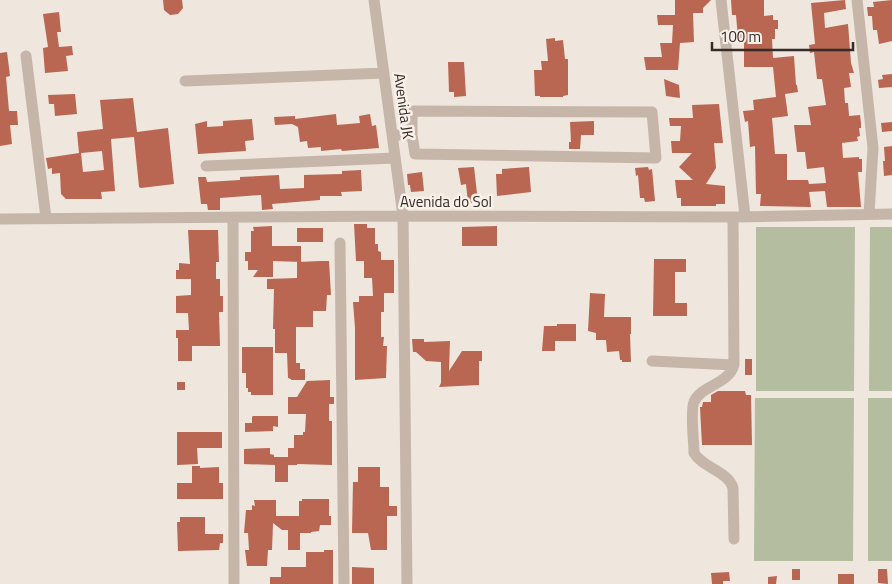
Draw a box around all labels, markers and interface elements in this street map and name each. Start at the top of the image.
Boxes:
scale bar [712,20,853,52]
text: 100 m [720,25,761,48]
street label: Avenida JK [388,72,420,141]
street label: Avenida do Sol [400,190,492,213]

